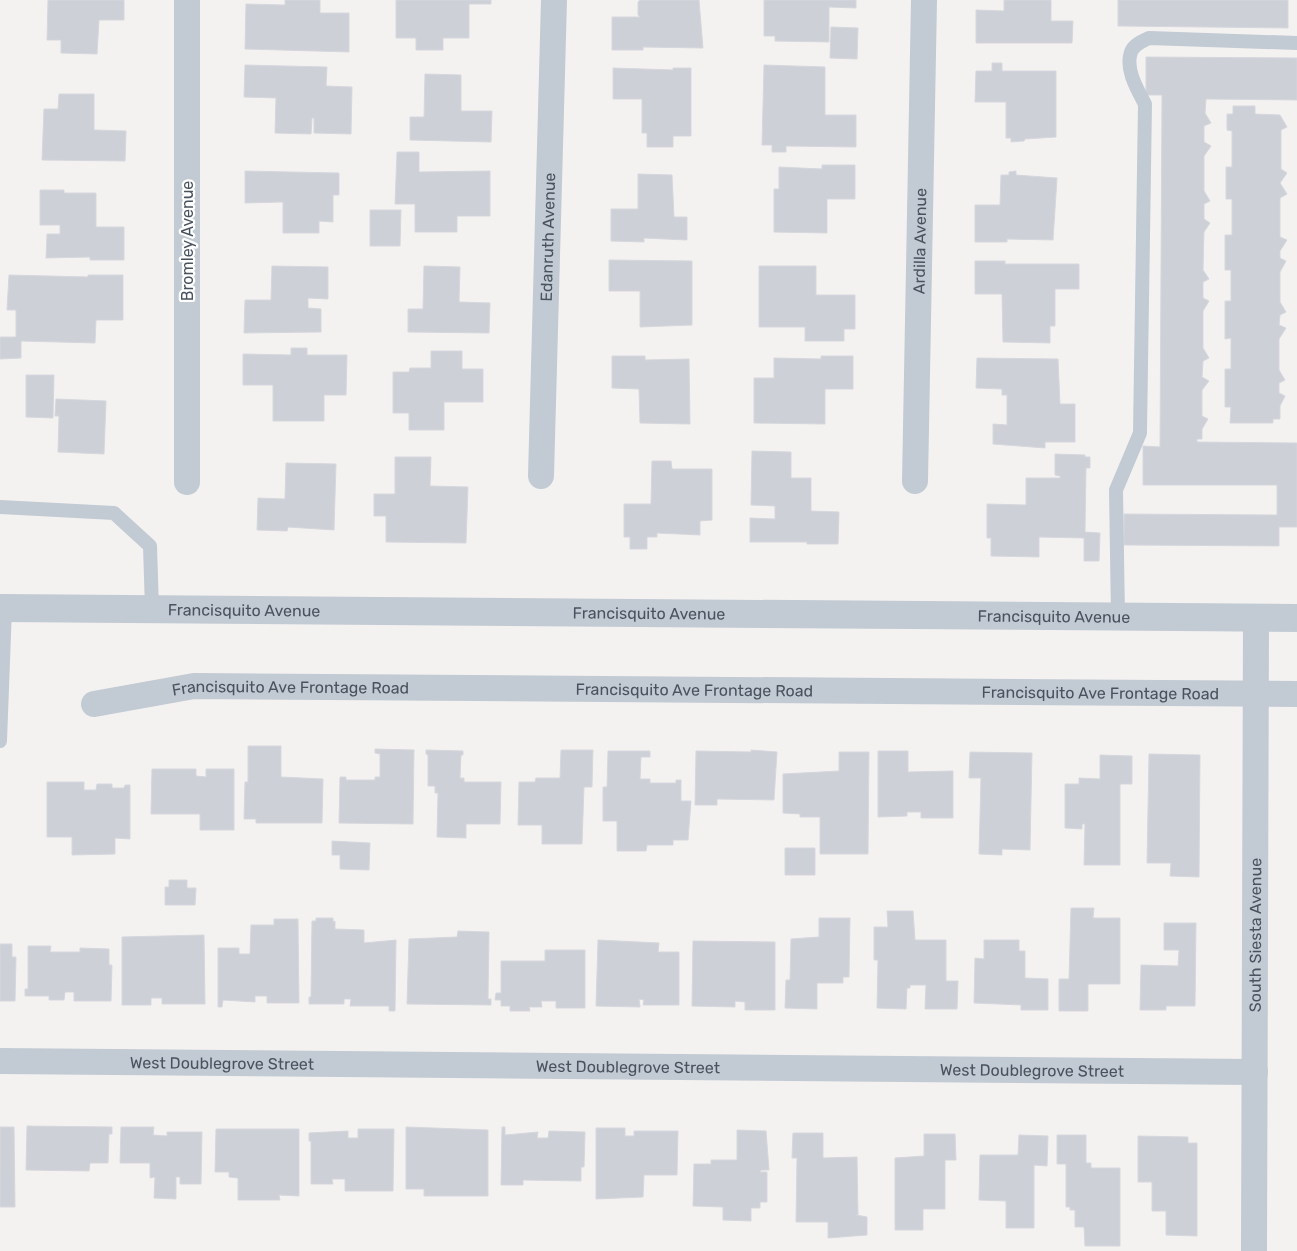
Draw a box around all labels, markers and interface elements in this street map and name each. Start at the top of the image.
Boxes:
street label: Edanruth Avenue [537,172,559,302]
street label: Bromley Avenue [178,181,197,301]
street label: Ardilla Avenue [909,188,930,294]
street label: Francisquito Avenue [168,600,320,620]
street label: Francisquito Avenue [573,603,725,624]
street label: Francisquito Avenue [978,607,1130,627]
street label: Francisquito Ave Frontage Road [170,677,409,700]
street label: Francisquito Ave Frontage Road [576,680,813,700]
street label: Francisquito Ave Frontage Road [982,683,1219,703]
street label: South Siesta Avenue [1246,858,1265,1012]
street label: West Doublegrove Street [130,1053,314,1074]
street label: West Doublegrove Street [536,1057,720,1077]
street label: West Doublegrove Street [940,1060,1124,1081]

